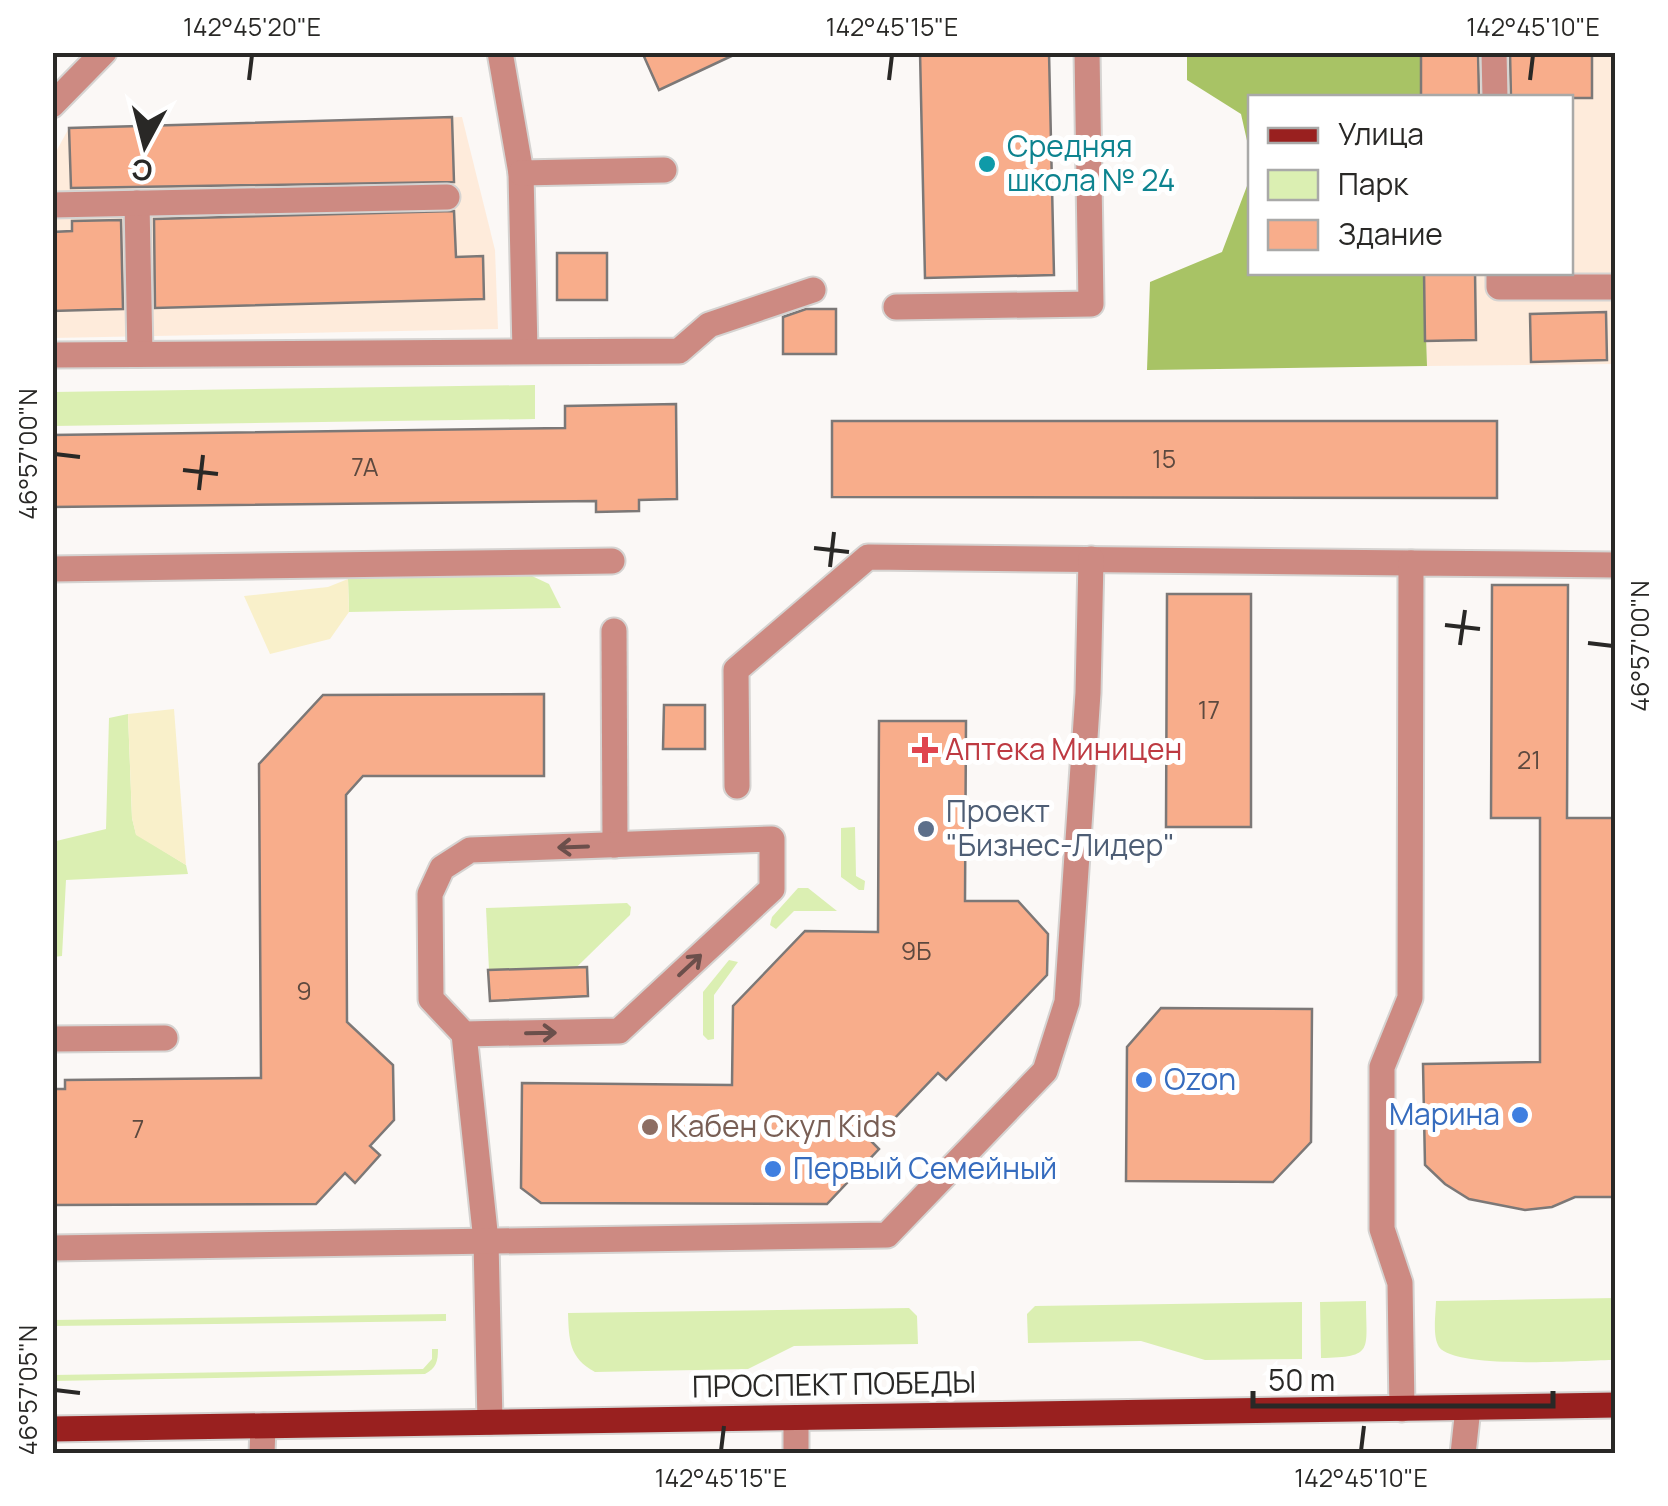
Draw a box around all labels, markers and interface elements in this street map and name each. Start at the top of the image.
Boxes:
text: 142°45'20"E [183,9,321,44]
text: 142°45'15"E [826,9,958,44]
text: 142°45'10"E [1466,9,1600,44]
north arrow [95,95,195,195]
legend [1248,95,1573,275]
text: Улица [1338,113,1424,154]
place label: Средняя школа № 24 [1007,125,1175,200]
text: С [129,151,154,191]
marker: Средняя школа № 24 [976,153,998,175]
text: Парк [1338,163,1409,204]
text: Здание [1338,213,1443,254]
text: 46°57'00"N [10,388,45,520]
house number: 15 [1152,441,1176,476]
house number: 7А [351,449,379,484]
text: 46°57'00"N [1622,580,1657,712]
house number: 17 [1198,692,1220,727]
place label: Аптека Миницен [945,728,1182,769]
marker: Аптека Миницен [914,739,936,761]
house number: 21 [1517,742,1541,777]
place label: Проект "Бизнес-Лидер" [946,790,1175,865]
marker: Проект "Бизнес-Лидер" [915,818,937,840]
one-way arrow [557,837,589,856]
house number: 9Б [901,933,931,968]
one-way arrow [677,954,702,977]
house number: 9 [296,973,312,1008]
one-way arrow [525,1023,557,1042]
place label: Ozon [1164,1058,1236,1099]
marker: Ozon [1133,1069,1155,1091]
place label: Марина [1389,1093,1500,1134]
marker: Марина [1509,1104,1531,1126]
place label: Кабен Скул Kids [670,1105,896,1146]
house number: 7 [132,1111,144,1146]
marker: Кабен Скул Kids [639,1116,661,1138]
place label: Первый Семейный [793,1147,1057,1188]
marker: Первый Семейный [762,1158,784,1180]
text: 46°57'05"N [10,1325,45,1455]
scale bar [1253,1346,1553,1408]
text: 50 m [1268,1359,1335,1400]
street label: ПРОСПЕКТ ПОБЕДЫ [692,1361,976,1406]
text: 142°45'15"E [655,1460,787,1495]
text: 142°45'10"E [1294,1460,1428,1495]

